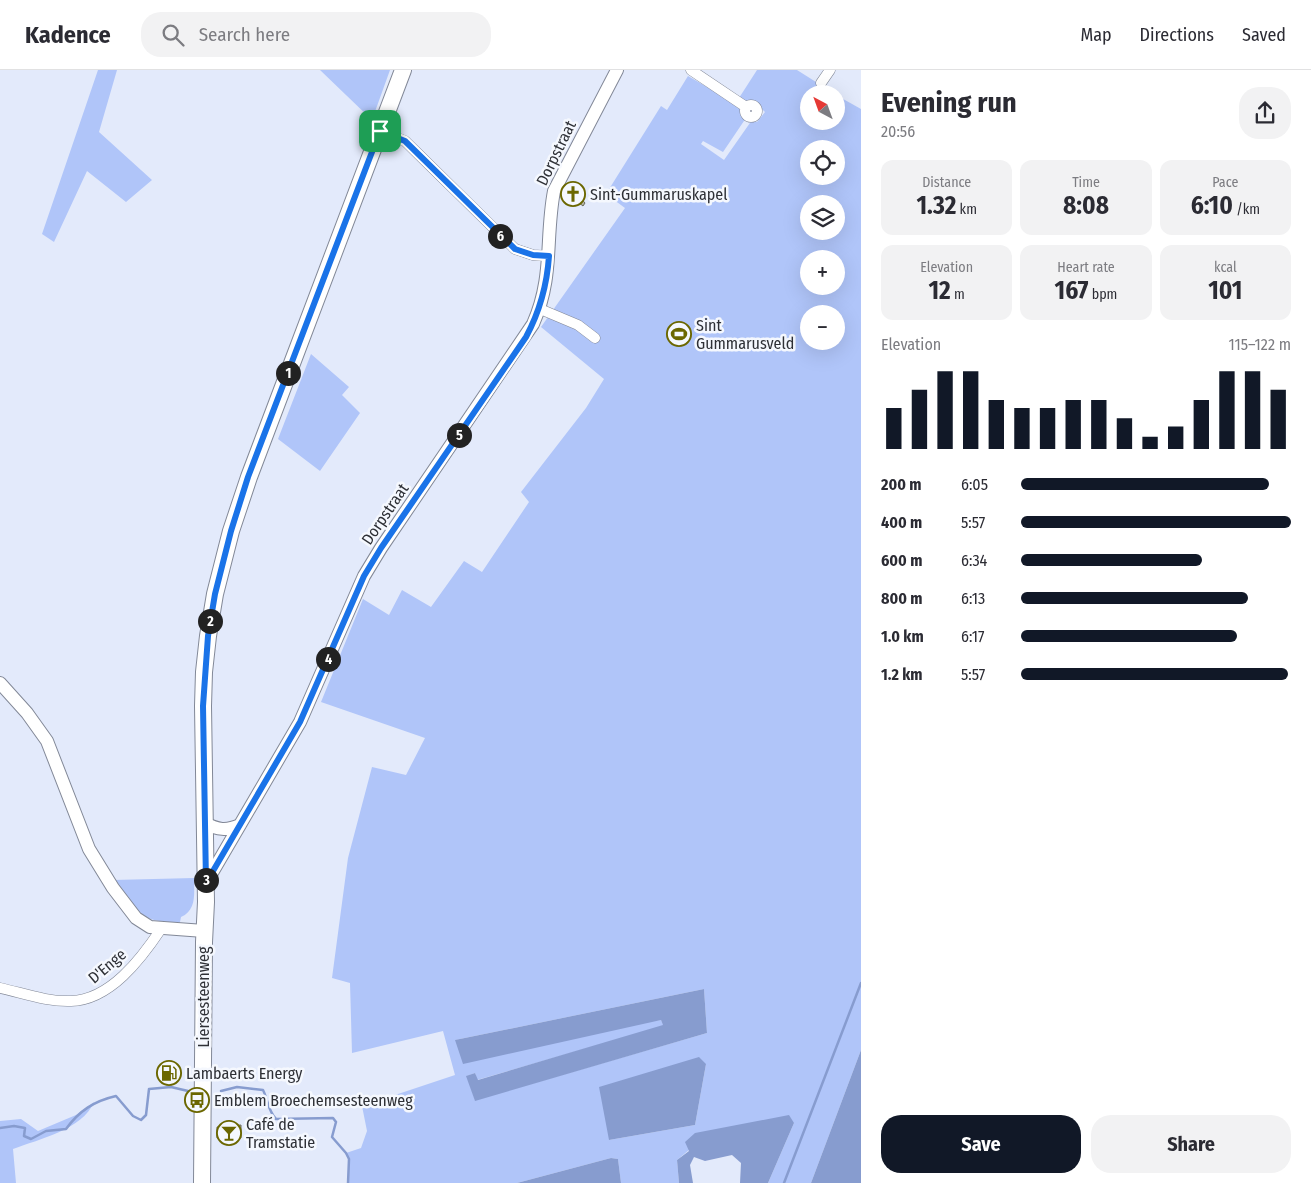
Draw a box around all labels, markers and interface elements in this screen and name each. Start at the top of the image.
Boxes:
search box [141,12,491,57]
text: Kadence [25,21,111,49]
icon: search [159,21,187,49]
text: Search here [199,23,290,46]
text: Map [1080,24,1112,46]
text: Directions [1140,24,1214,46]
text: Saved [1242,24,1286,46]
north arrow [800,85,845,130]
map controls [800,85,845,350]
text: Evening run [881,86,1017,119]
button: share [1239,87,1291,139]
pin [359,110,401,152]
icon: arrive [366,117,394,145]
street label: Dorpstraat [532,117,580,189]
text: 20:56 [881,122,915,141]
button: locate [800,140,845,185]
text: Distance [922,174,971,191]
text: Time [1072,174,1100,191]
text: Pace [1212,174,1238,191]
church icon: Sint-Gummaruskapel [560,181,586,207]
place label: Sint-Gummaruskapel [590,185,727,204]
text: 1.32 [916,191,956,221]
text: 8:08 [1063,191,1109,221]
text: 6:10 [1191,191,1233,221]
button: layers [800,195,845,240]
text: km [956,201,977,218]
text: /km [1233,201,1260,218]
pin: 6 [488,224,512,248]
text: 6 [497,228,504,245]
button: + [800,250,845,295]
text: Elevation [920,259,973,276]
text: Heart rate [1057,259,1115,276]
text: kcal [1214,259,1237,276]
text: 12 [929,276,951,306]
text: 167 [1055,276,1088,306]
text: 101 [1208,276,1242,306]
text: m [951,286,965,303]
text: bpm [1088,286,1117,303]
button: − [800,305,845,350]
place label: Sint Gummarusveld [696,316,794,353]
sports icon: Sint Gummarusveld [666,321,692,347]
text: Elevation [881,335,941,354]
text: 115–122 m [1229,335,1291,354]
pin: 1 [276,360,300,386]
text: 1 [286,365,291,382]
pin: 5 [446,422,472,448]
text: 5 [456,427,463,444]
text: 200 m [881,475,921,494]
text: 6:05 [961,475,988,494]
street label: Dorpstraat [358,479,413,548]
text: 400 m [881,513,922,532]
text: 5:57 [961,513,985,532]
text: 600 m [881,551,922,570]
text: 6:34 [961,551,987,570]
text: 800 m [881,589,922,608]
text: 6:13 [961,589,985,608]
pin: 2 [198,608,222,634]
text: 2 [207,613,214,630]
text: 1.0 km [881,627,924,646]
text: 6:17 [961,627,984,646]
pin: 4 [316,646,340,672]
text: 4 [325,651,332,668]
text: 1.2 km [881,665,923,684]
text: 5:57 [961,665,985,684]
pin: 3 [194,868,218,892]
text: 3 [203,872,210,889]
street label: D'Enge [84,945,130,987]
street label: Liersesteenweg [194,946,213,1048]
fuel station icon: Lambaerts Energy [156,1060,182,1086]
place label: Lambaerts Energy [186,1064,303,1083]
bus stop icon: Emblem Broechemsesteenweg [184,1087,210,1113]
place label: Emblem Broechemsesteenweg [214,1091,413,1110]
place label: Café de Tramstatie [246,1115,315,1152]
button: Save [881,1115,1081,1173]
button: Share [1091,1115,1291,1173]
bar icon: Café de Tramstatie [216,1120,242,1146]

